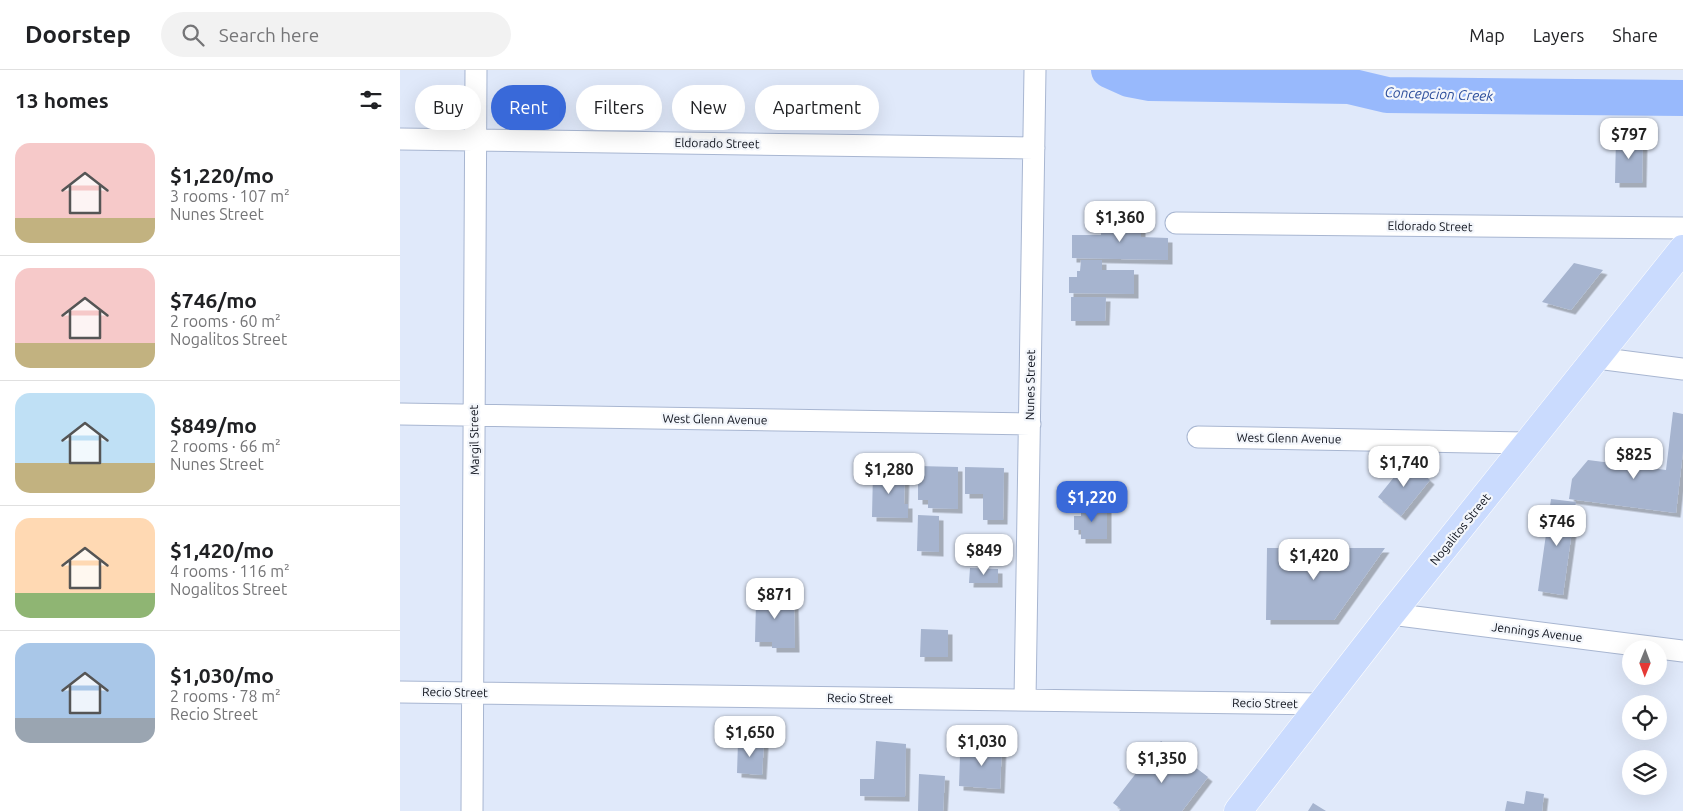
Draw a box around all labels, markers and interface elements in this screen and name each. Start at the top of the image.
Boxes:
search box [161,12,511,57]
text: Doorstep [25,21,131,48]
icon: search [179,21,207,49]
text: Search here [219,24,319,46]
text: Map [1469,25,1505,45]
text: Layers [1533,25,1584,45]
text: Share [1612,25,1658,45]
water label: Concepcion Creek [1384,84,1494,104]
chip: Buy [415,85,481,130]
chip: Rent [491,85,566,130]
chip: Filters [576,85,662,130]
chip: New [672,85,745,130]
chip: Apartment [755,85,879,130]
icon: filters [357,86,385,114]
text: 13 homes [15,88,109,112]
pin: $797 [1599,118,1659,160]
text: $797 [1611,125,1647,143]
street label: Eldorado Street [674,136,760,150]
icon: home [55,163,115,223]
text: $1,220/mo [170,163,274,187]
text: 3 rooms · 107 m² [170,187,290,205]
pin: $1,360 [1079,200,1161,243]
text: Nunes Street [170,205,264,223]
text: $1,360 [1095,208,1145,226]
street label: Eldorado Street [1387,219,1473,233]
icon: home [55,288,115,348]
text: $746/mo [170,288,257,312]
text: 2 rooms · 60 m² [170,312,281,330]
text: Nogalitos Street [170,330,287,348]
street label: Nunes Street [1023,349,1037,420]
street label: Margil Street [467,404,481,475]
street label: West Glenn Avenue [662,412,768,426]
icon: home [55,413,115,473]
text: $849/mo [170,413,257,437]
street label: West Glenn Avenue [1236,431,1342,445]
text: 2 rooms · 66 m² [170,437,281,455]
pin: $825 [1604,438,1664,480]
text: $825 [1616,445,1652,463]
pin: $1,740 [1363,446,1445,488]
pin: $1,280 [848,452,930,495]
text: $1,740 [1379,453,1429,471]
text: Nunes Street [170,455,264,473]
text: $1,280 [864,460,914,478]
pin: $1,220 [1051,480,1133,523]
text: $1,220 [1067,488,1117,506]
street label: Nogalitos Street [1427,491,1493,567]
pin: $746 [1527,504,1587,547]
text: $746 [1539,512,1575,530]
pin: $849 [954,534,1014,576]
icon: home [55,538,115,598]
text: $1,420/mo [170,538,274,562]
pin: $1,420 [1273,538,1355,581]
text: $849 [966,541,1002,559]
text: $1,420 [1289,546,1339,564]
text: 4 rooms · 116 m² [170,562,290,580]
pin: $871 [745,578,805,620]
text: Nogalitos Street [170,580,287,598]
text: $871 [757,585,793,603]
street label: Jennings Avenue [1491,620,1583,644]
north arrow [1622,640,1668,685]
map controls [1622,640,1667,795]
icon: home [55,663,115,723]
text: $1,030/mo [170,663,274,687]
street label: Recio Street [422,685,488,699]
text: 2 rooms · 78 m² [170,687,281,705]
street label: Recio Street [827,691,893,705]
button: locate [1622,695,1667,740]
street label: Recio Street [1232,696,1298,710]
text: Recio Street [170,705,258,723]
pin: $1,650 [709,716,791,758]
text: $1,650 [725,723,775,741]
pin: $1,030 [941,724,1023,767]
text: $1,030 [957,732,1007,750]
pin: $1,350 [1121,742,1203,784]
text: $1,350 [1137,749,1187,767]
button: layers [1622,750,1667,795]

